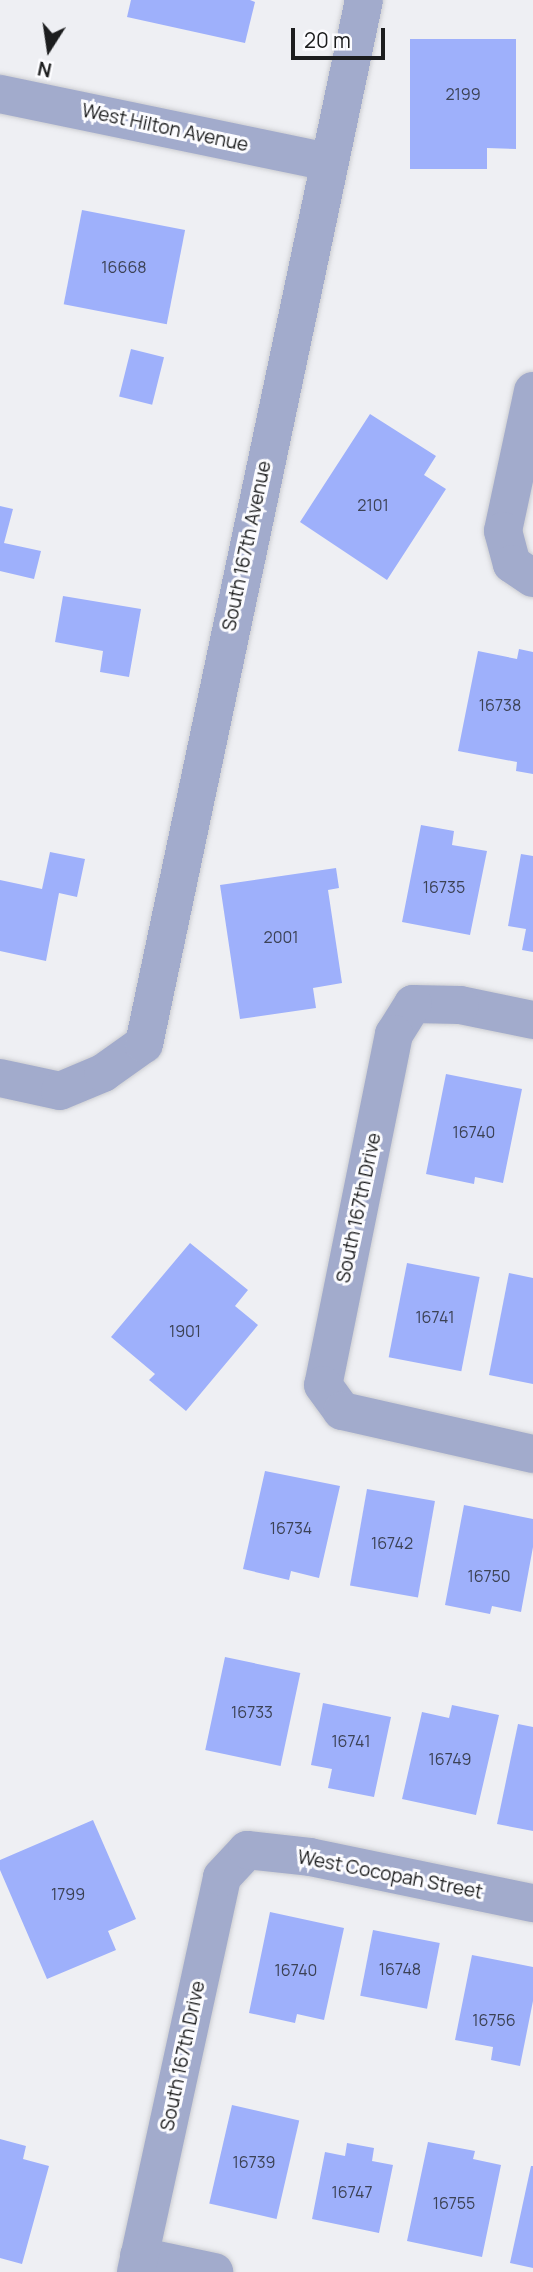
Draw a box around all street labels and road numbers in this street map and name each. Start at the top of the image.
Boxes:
street label: West Hilton Avenue [80,99,250,157]
street label: South 167th Avenue [218,459,276,633]
street label: South 167th Drive [332,1131,386,1285]
street label: West Cocopah Street [295,1846,485,1904]
street label: South 167th Drive [156,1979,210,2133]

